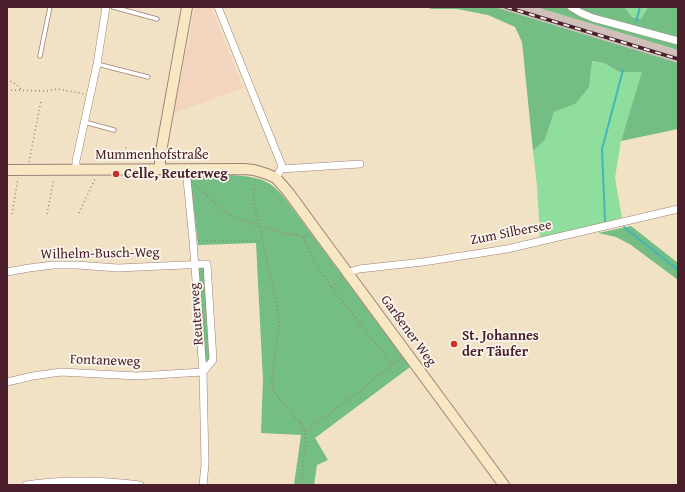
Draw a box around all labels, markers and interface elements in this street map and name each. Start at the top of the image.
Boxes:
street label: Mummenhofstraße [95,147,209,163]
place label: Celle, Reuterweg [124,166,228,182]
marker: Celle, Reuterweg [111,169,121,179]
street label: Zum Silbersee [469,217,553,249]
street label: Wilhelm-Busch-Weg [40,245,160,263]
street label: Reuterweg [186,282,208,346]
street label: Garßener Weg [377,292,439,370]
place label: St. Johannes der Täufer [462,328,539,360]
marker: St. Johannes der Täufer [449,339,459,349]
street label: Fontaneweg [69,351,141,371]

